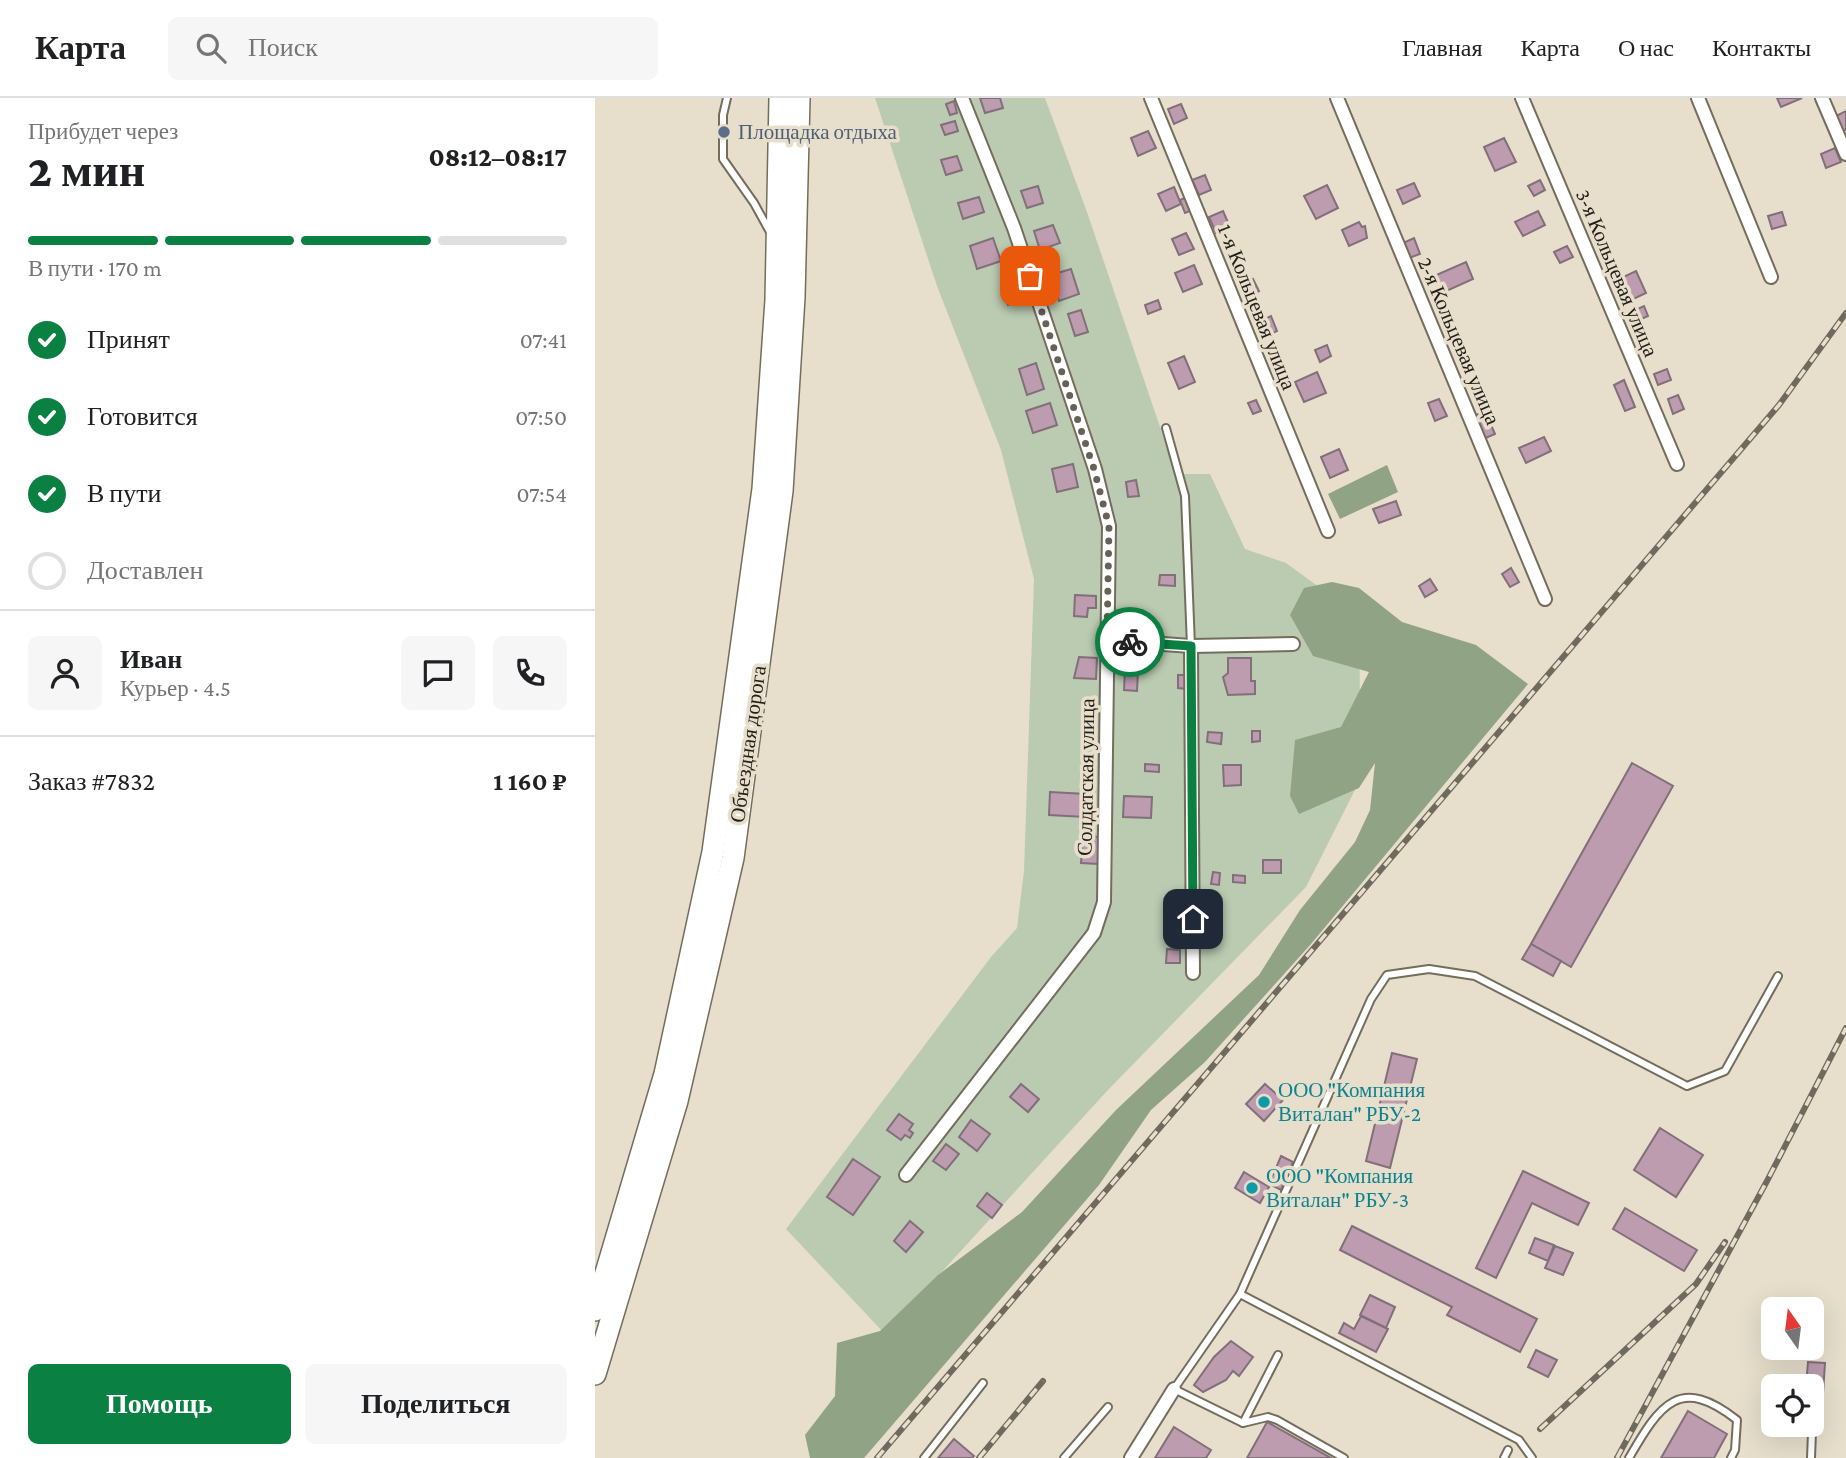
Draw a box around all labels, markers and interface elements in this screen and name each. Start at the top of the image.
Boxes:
search box [168,17,658,80]
text: Карта [35,29,126,66]
icon: search [192,29,230,67]
text: Поиск [248,33,318,62]
text: Главная [1402,34,1483,61]
text: Карта [1521,34,1580,61]
text: О нас [1618,34,1674,61]
text: Контакты [1712,34,1811,61]
text: Прибудет через [28,118,178,144]
place label: Площадка отдыха [738,120,898,144]
marker: Площадка отдыха [716,124,732,140]
text: 08:12–08:17 [428,143,567,172]
text: 2 мин [28,145,145,196]
street label: 3-я Кольцевая улица [1571,186,1663,361]
street label: 1-я Кольцевая улица [1213,221,1301,394]
pin [1000,246,1060,306]
street label: 2-я Кольцевая улица [1413,254,1505,429]
text: В пути · 170 m [28,255,162,281]
icon: bag [1011,257,1049,295]
icon: check [28,321,66,359]
text: Принят [87,325,170,354]
text: 07:41 [520,327,567,353]
icon: check [28,398,66,436]
text: Готовится [87,402,198,431]
text: 07:50 [515,404,567,430]
icon: check [28,475,66,513]
text: В пути [87,479,161,508]
text: 07:54 [516,481,567,507]
text: Доставлен [87,556,204,585]
courier [1095,607,1165,677]
icon: bike [1111,623,1149,661]
button: person [28,636,102,710]
button: chat [401,636,475,710]
button: phone [493,636,567,710]
text: Иван [120,645,182,674]
street label: Объездная дорога [725,663,771,824]
text: Курьер · 4.5 [120,675,231,701]
street label: Солдатская улица [1073,697,1099,856]
text: Заказ #7832 [28,767,155,796]
text: 1 160 ₽ [493,767,567,796]
pin [1163,889,1223,949]
icon: home [1174,900,1212,938]
place label: ООО "Компания Виталан" РБУ-2 [1278,1078,1425,1126]
marker: ООО "Компания Виталан" РБУ-2 [1256,1094,1272,1110]
place label: ООО "Компания Виталан" РБУ-3 [1266,1164,1413,1212]
marker: ООО "Компания Виталан" РБУ-3 [1244,1180,1260,1196]
north arrow [1761,1297,1823,1360]
map controls [1761,1297,1824,1437]
button: Помощь [28,1364,291,1444]
button: Поделиться [305,1364,567,1444]
button: locate [1761,1374,1824,1437]

